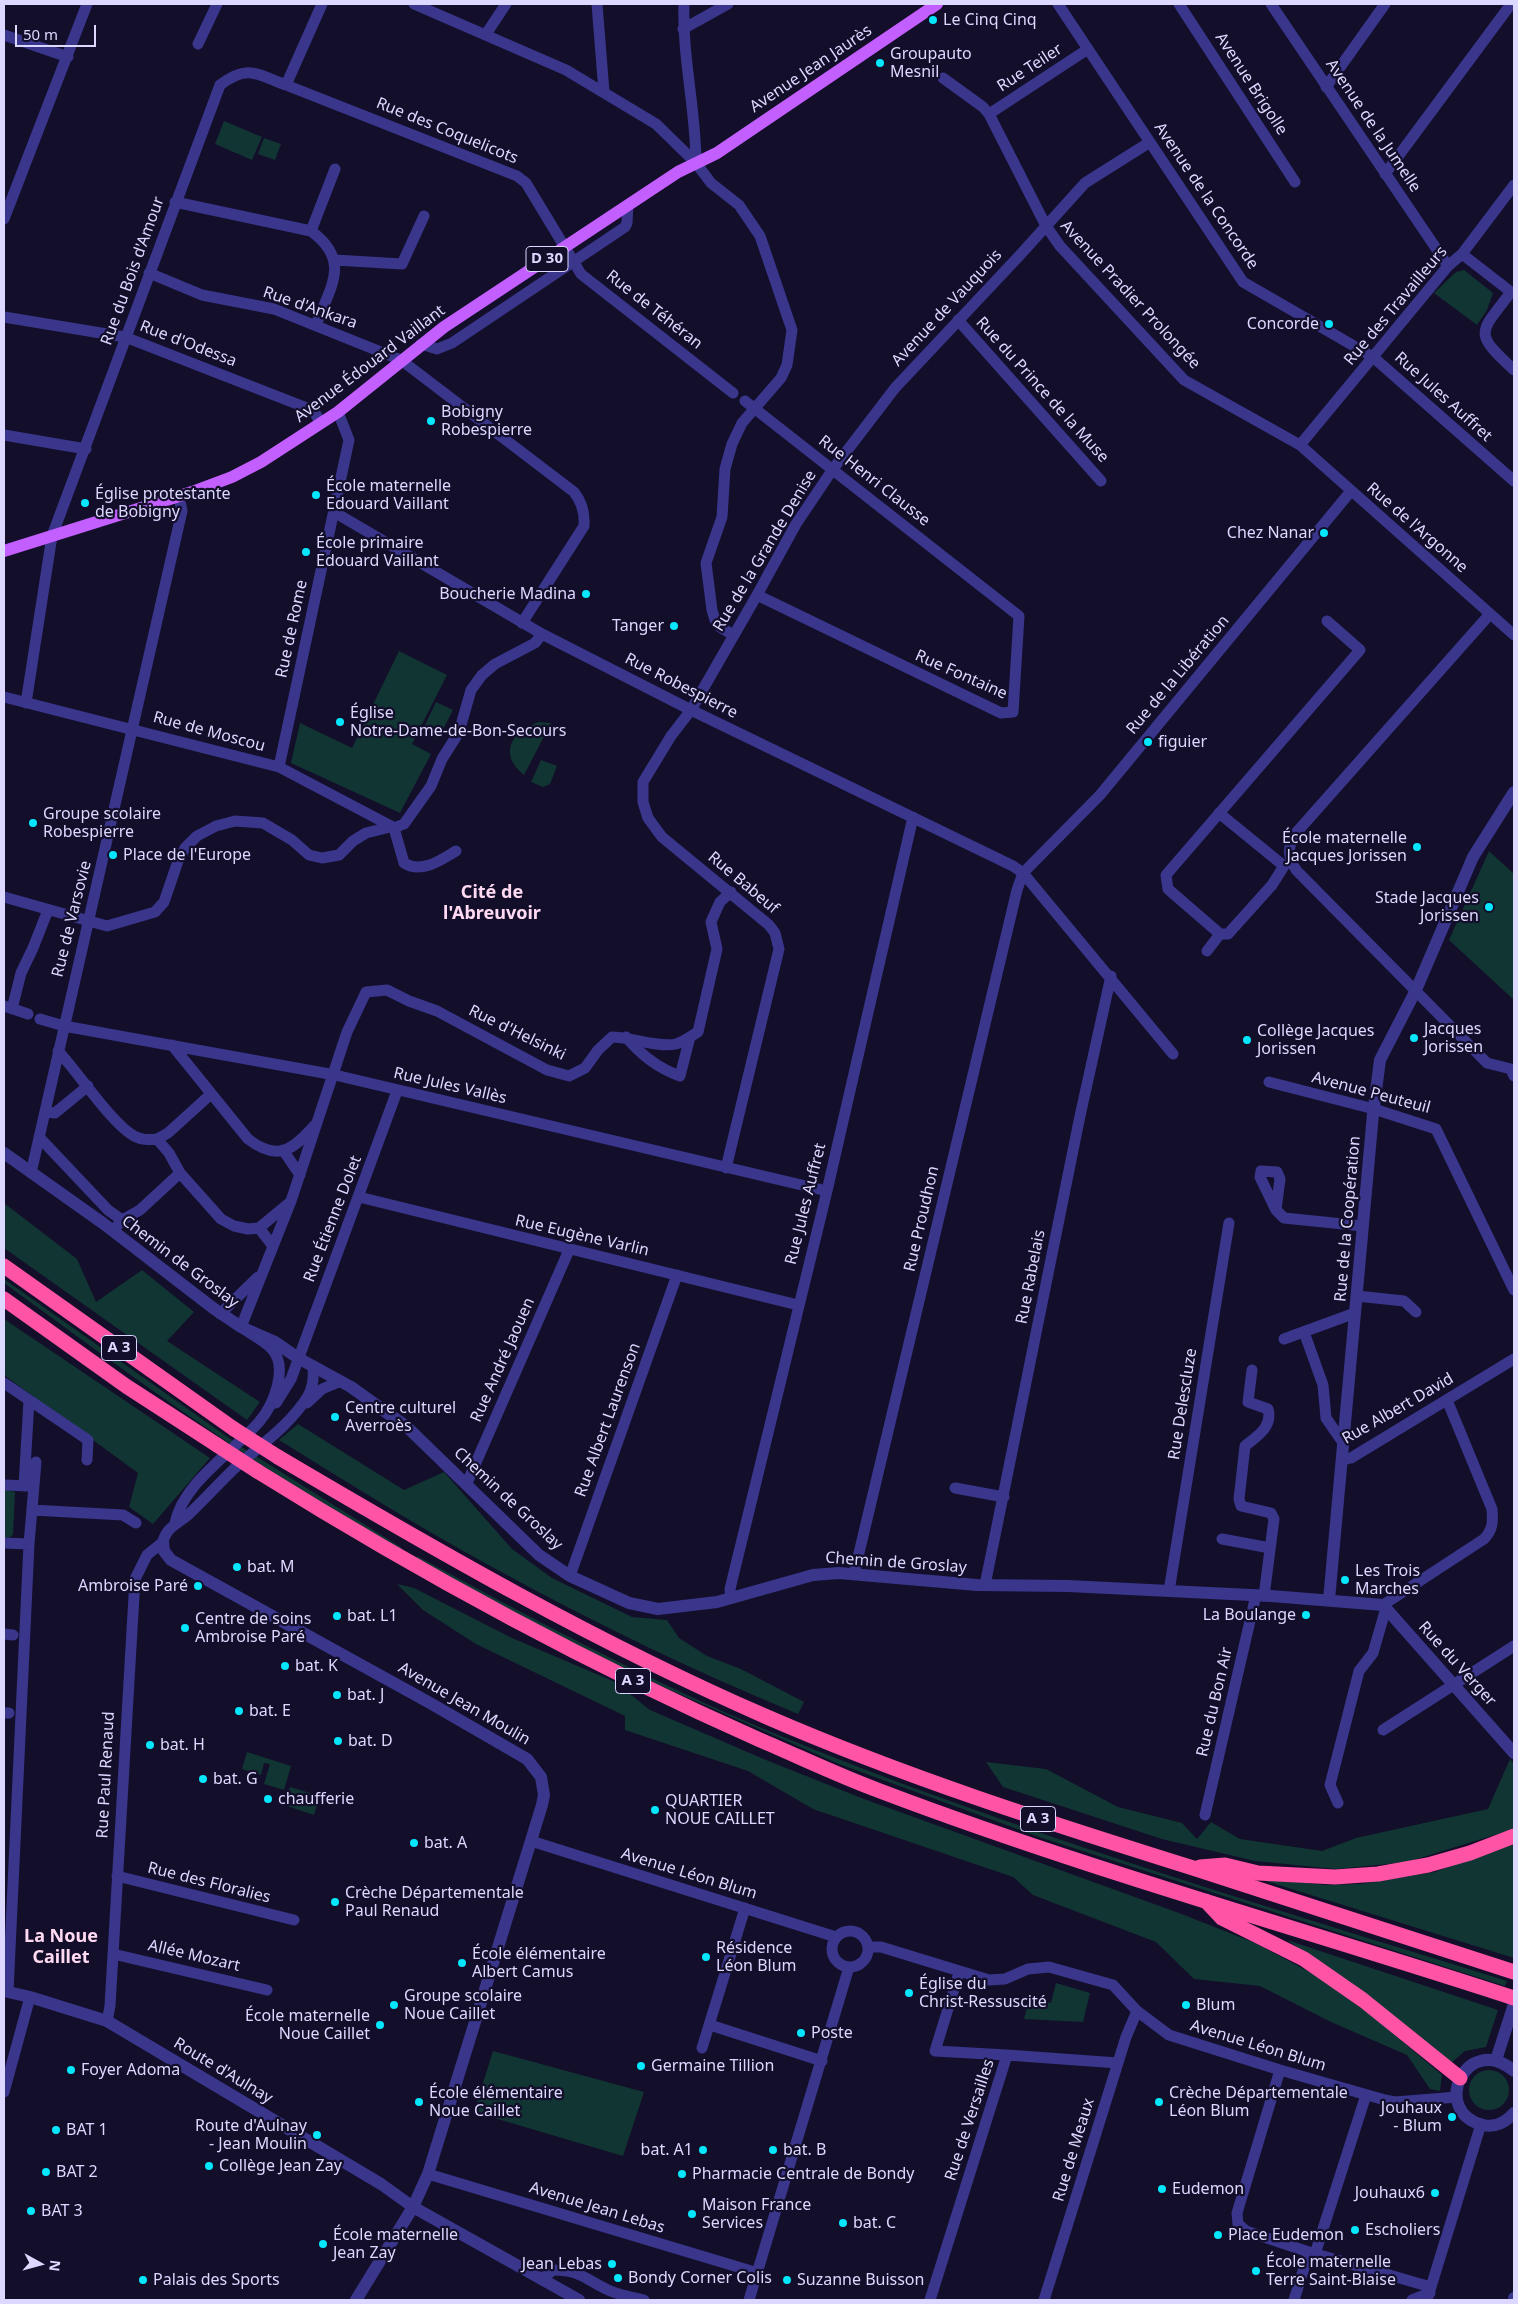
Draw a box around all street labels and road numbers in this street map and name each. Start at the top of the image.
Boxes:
street label: Avenue Jean Jaurès [746,21,876,117]
street label: Avenue Brigolle [1211,29,1291,139]
street label: Rue Teiler [994,40,1066,96]
street label: Avenue de la Jumelle [1321,56,1425,196]
street label: Rue des Coquelicots [373,94,521,168]
street label: Avenue de la Concorde [1150,119,1262,273]
street label: Rue du Bois d'Amour [97,194,169,348]
street label: Avenue Pradier Prolongée [1056,217,1204,373]
street label: Rue des Travailleurs [1341,242,1451,370]
road number: D 30 [526,246,568,272]
street label: Avenue de Vauquois [888,246,1006,370]
street label: Rue de Téhéran [602,266,706,354]
street label: Rue d'Ankara [260,283,360,333]
street label: Avenue Édouard Vaillant [291,301,449,427]
street label: Rue du Prince de la Muse [971,313,1113,467]
street label: Rue d'Odessa [137,317,239,371]
street label: Rue Jules Auffret [1390,348,1496,446]
street label: Rue Henri Clausse [814,432,934,530]
street label: Rue de la Grande Denise [709,467,821,635]
street label: Rue de l'Argonne [1363,479,1471,577]
street label: Rue de Rome [272,578,312,680]
street label: Rue de la Libération [1123,612,1233,738]
street label: Rue Fontaine [912,646,1010,704]
street label: Rue Robespierre [621,649,741,723]
street label: Rue de Moscou [151,708,267,756]
street label: Rue Babeuf [704,848,782,918]
street label: Rue de Varsovie [48,859,96,979]
street label: Rue d'Helsinki [465,1001,569,1065]
street label: Rue Jules Vallès [392,1064,508,1108]
street label: Avenue Peuteuil [1310,1068,1432,1118]
street label: Rue de la Coopération [1331,1135,1365,1303]
street label: Rue Jules Auffret [782,1141,830,1267]
street label: Rue Étienne Dolet [300,1153,366,1285]
street label: Rue Proudhon [901,1164,943,1274]
street label: Rue Eugène Varlin [513,1211,651,1261]
street label: Chemin de Groslay [118,1212,242,1312]
street label: Rue Rabelais [1012,1228,1050,1326]
street label: Rue André Jaouen [467,1295,539,1425]
road number: A 3 [102,1336,136,1360]
street label: Rue Albert Laurenson [571,1340,645,1500]
street label: Rue Delescluze [1165,1347,1201,1461]
street label: Rue Albert David [1339,1369,1457,1449]
street label: Chemin de Groslay [450,1444,566,1554]
street label: Chemin de Groslay [825,1548,967,1578]
street label: Rue du Verger [1414,1618,1500,1710]
street label: Rue du Bon Air [1193,1645,1237,1759]
street label: Avenue Jean Moulin [395,1658,533,1750]
road number: A 3 [616,1668,650,1694]
street label: Rue Paul Renaud [93,1711,119,1839]
road number: A 3 [1020,1806,1056,1832]
street label: Avenue Léon Blum [619,1844,759,1904]
street label: Rue des Floralies [146,1858,272,1908]
street label: Allée Mozart [146,1936,242,1976]
street label: Avenue Léon Blum [1188,2016,1328,2076]
street label: Route d'Aulnay [170,2034,276,2108]
street label: Rue de Versailles [941,2057,999,2183]
street label: Rue de Meaux [1049,2096,1099,2204]
street label: Avenue Jean Lebas [527,2178,667,2238]

